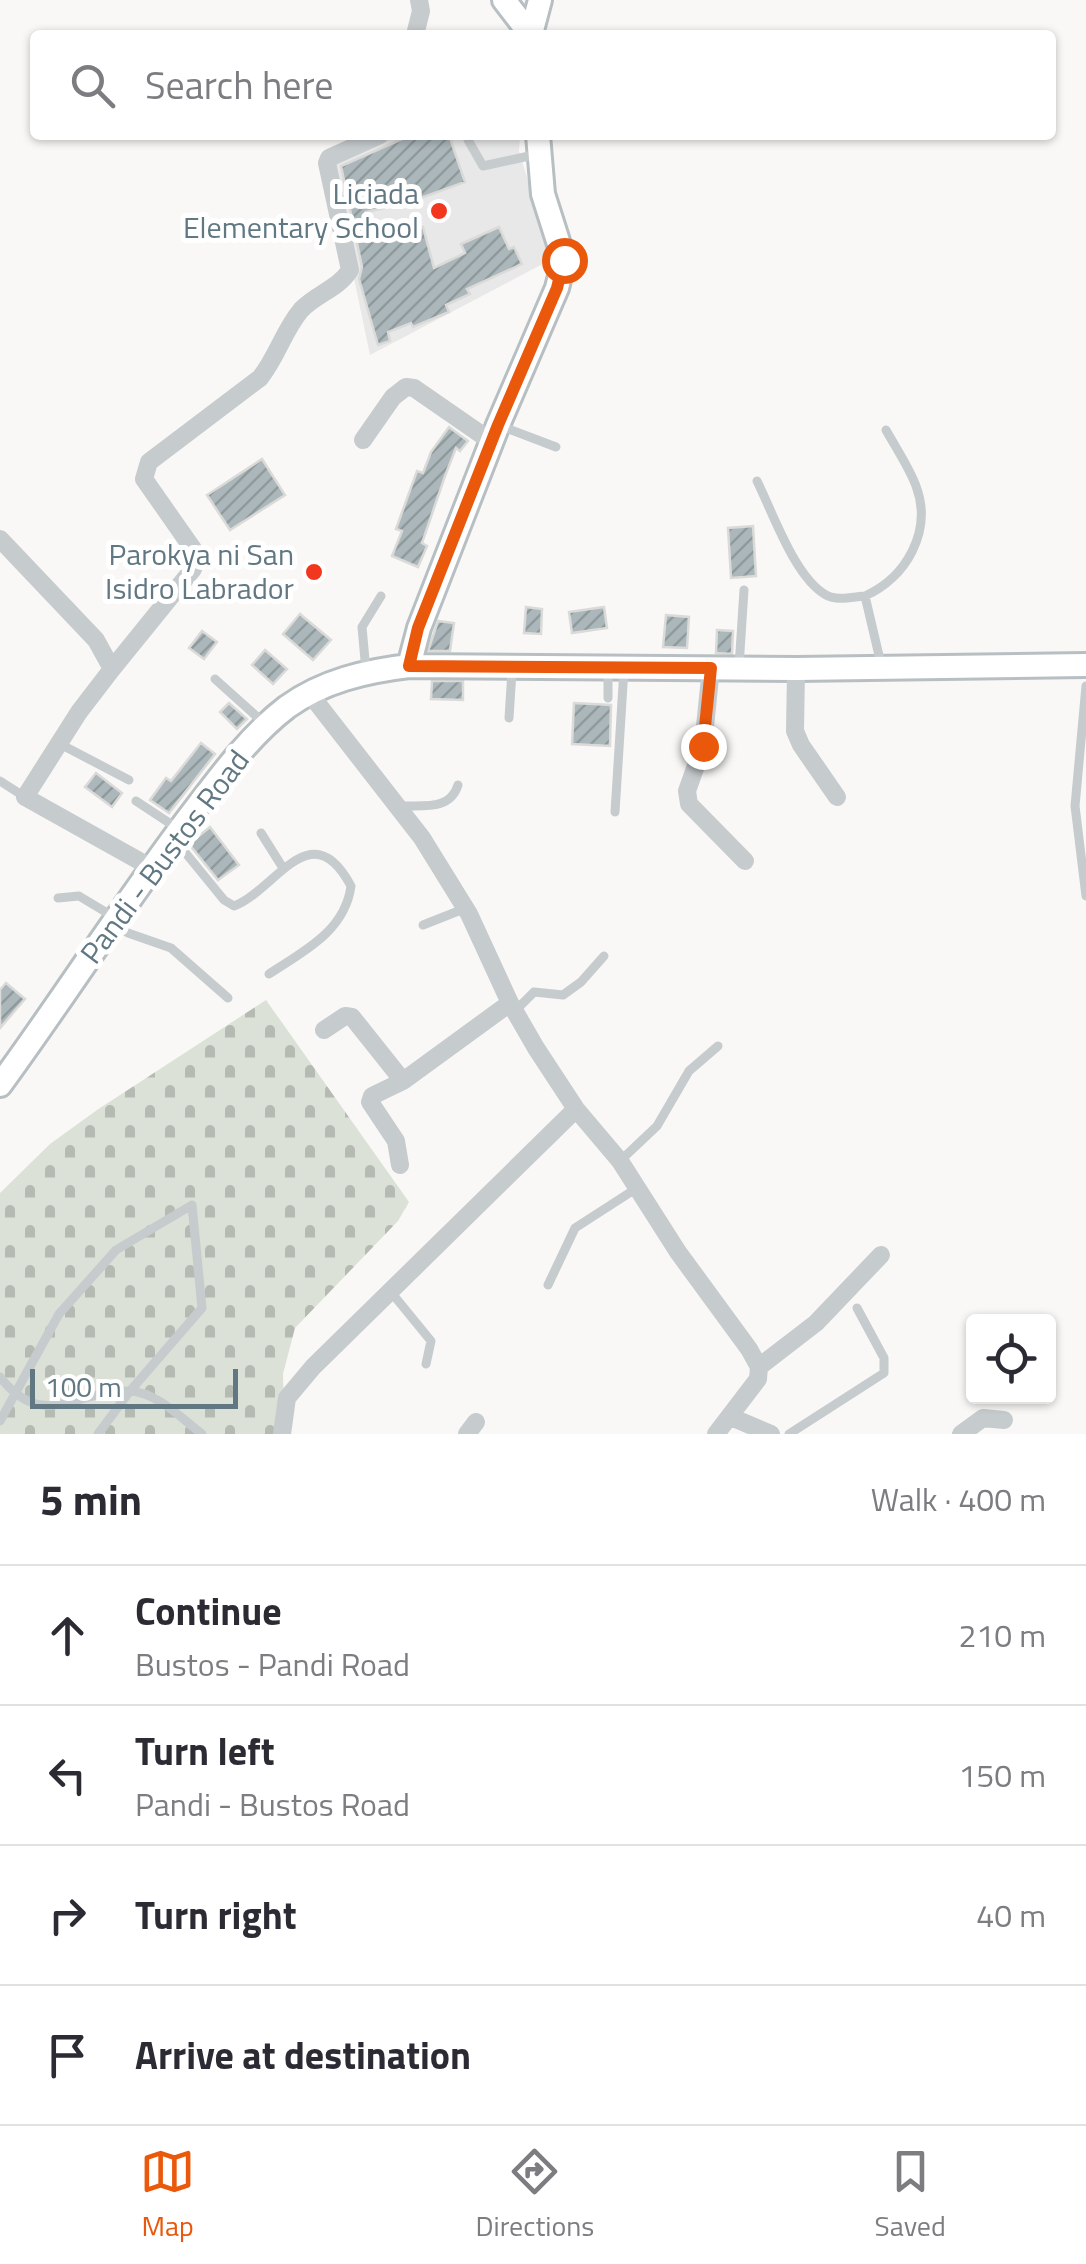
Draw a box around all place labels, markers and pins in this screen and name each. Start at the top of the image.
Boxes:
place label: Liciada Elementary School [183,170,419,250]
marker: Liciada Elementary School [428,200,450,222]
place label: Parokya ni San Isidro Labrador [105,531,294,611]
marker: Parokya ni San Isidro Labrador [303,561,325,583]

